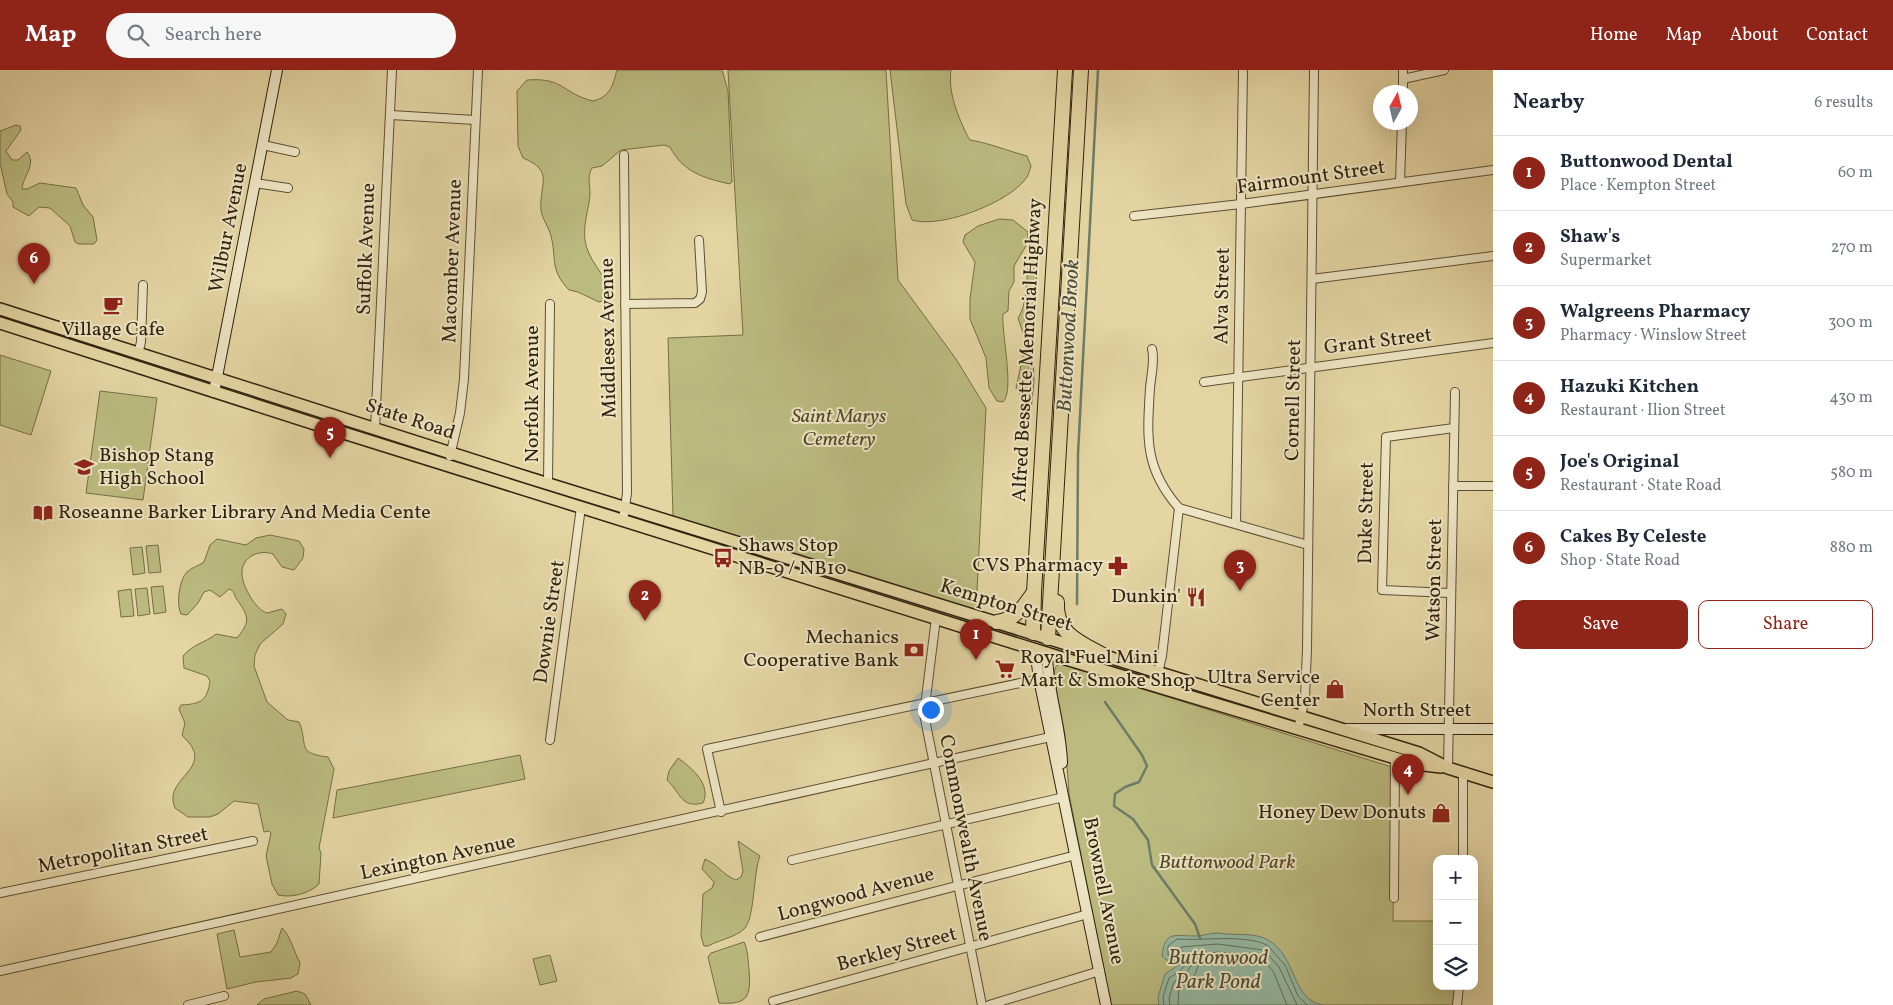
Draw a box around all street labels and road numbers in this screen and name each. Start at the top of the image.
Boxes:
street label: Fairmount Street [1235,154,1387,202]
street label: Wilbur Avenue [203,161,255,295]
street label: Macomber Avenue [436,179,470,343]
street label: Suffolk Avenue [351,182,383,316]
street label: Alfred Bessette Memorial Highway [1006,197,1050,503]
street label: Alva Street [1208,247,1238,345]
street label: Middlesex Avenue [594,257,624,419]
street label: Grant Street [1323,322,1433,362]
street label: Norfolk Avenue [519,325,547,463]
street label: Cornell Street [1279,339,1309,461]
street label: State Road [361,392,459,448]
street label: Duke Street [1352,462,1382,564]
street label: Watson Street [1420,518,1450,642]
street label: Downie Street [527,558,573,686]
street label: Kempton Street [936,573,1076,639]
street label: North Street [1362,697,1472,725]
street label: Commonwealth Avenue [931,732,999,944]
street label: Brownell Avenue [1075,815,1131,967]
street label: Metropolitan Street [35,821,211,881]
street label: Lexington Avenue [358,828,518,888]
street label: Longwood Avenue [774,861,938,929]
street label: Berkley Street [834,921,960,979]

